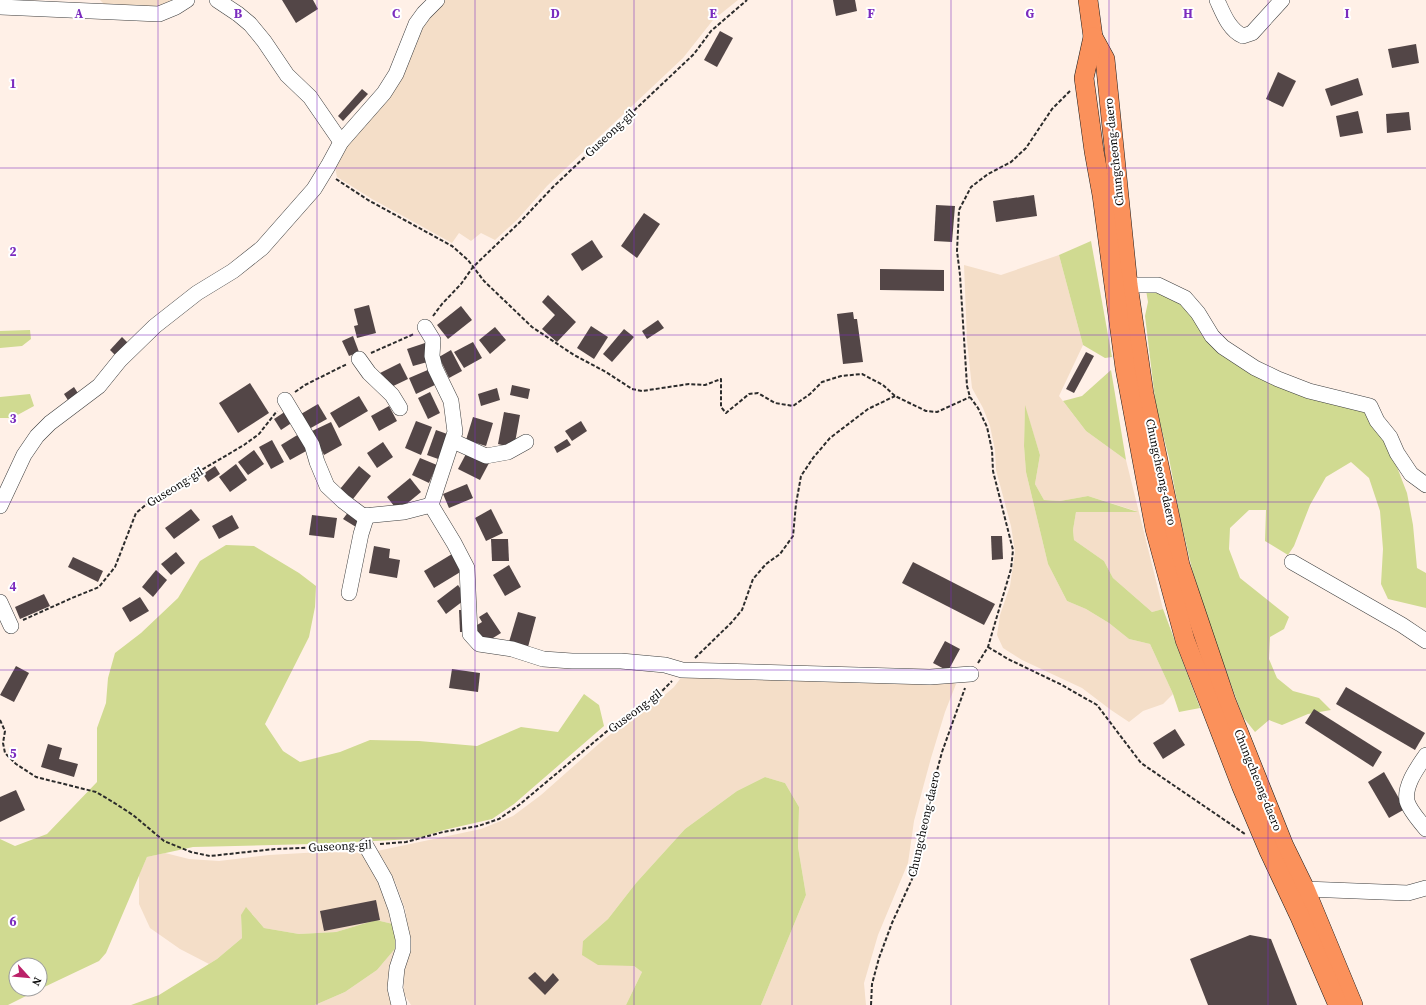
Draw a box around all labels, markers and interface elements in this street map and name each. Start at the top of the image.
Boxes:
text: A [75,5,84,22]
text: B [234,5,243,22]
text: C [392,5,400,22]
text: D [550,5,560,22]
text: E [709,5,717,22]
text: F [867,5,875,22]
text: G [1026,5,1035,22]
text: H [1183,5,1193,22]
text: I [1344,5,1350,22]
text: 1 [9,75,17,92]
street label: Chungcheong-daero [1100,97,1128,207]
street label: Guseong-gil [581,105,639,161]
text: 2 [9,243,17,260]
text: 3 [9,410,17,427]
street label: Chungcheong-daero [1142,417,1180,527]
street label: Guseong-gil [144,463,207,511]
text: 4 [9,578,17,595]
street label: Guseong-gil [605,685,666,737]
street label: Chungcheong-daero [1230,727,1286,834]
text: 5 [9,745,17,762]
street label: Chungcheong-daero [904,769,944,879]
street label: Guseong-gil [308,836,373,856]
text: 6 [9,913,17,930]
north arrow [8,957,48,997]
text: N [28,974,45,988]

